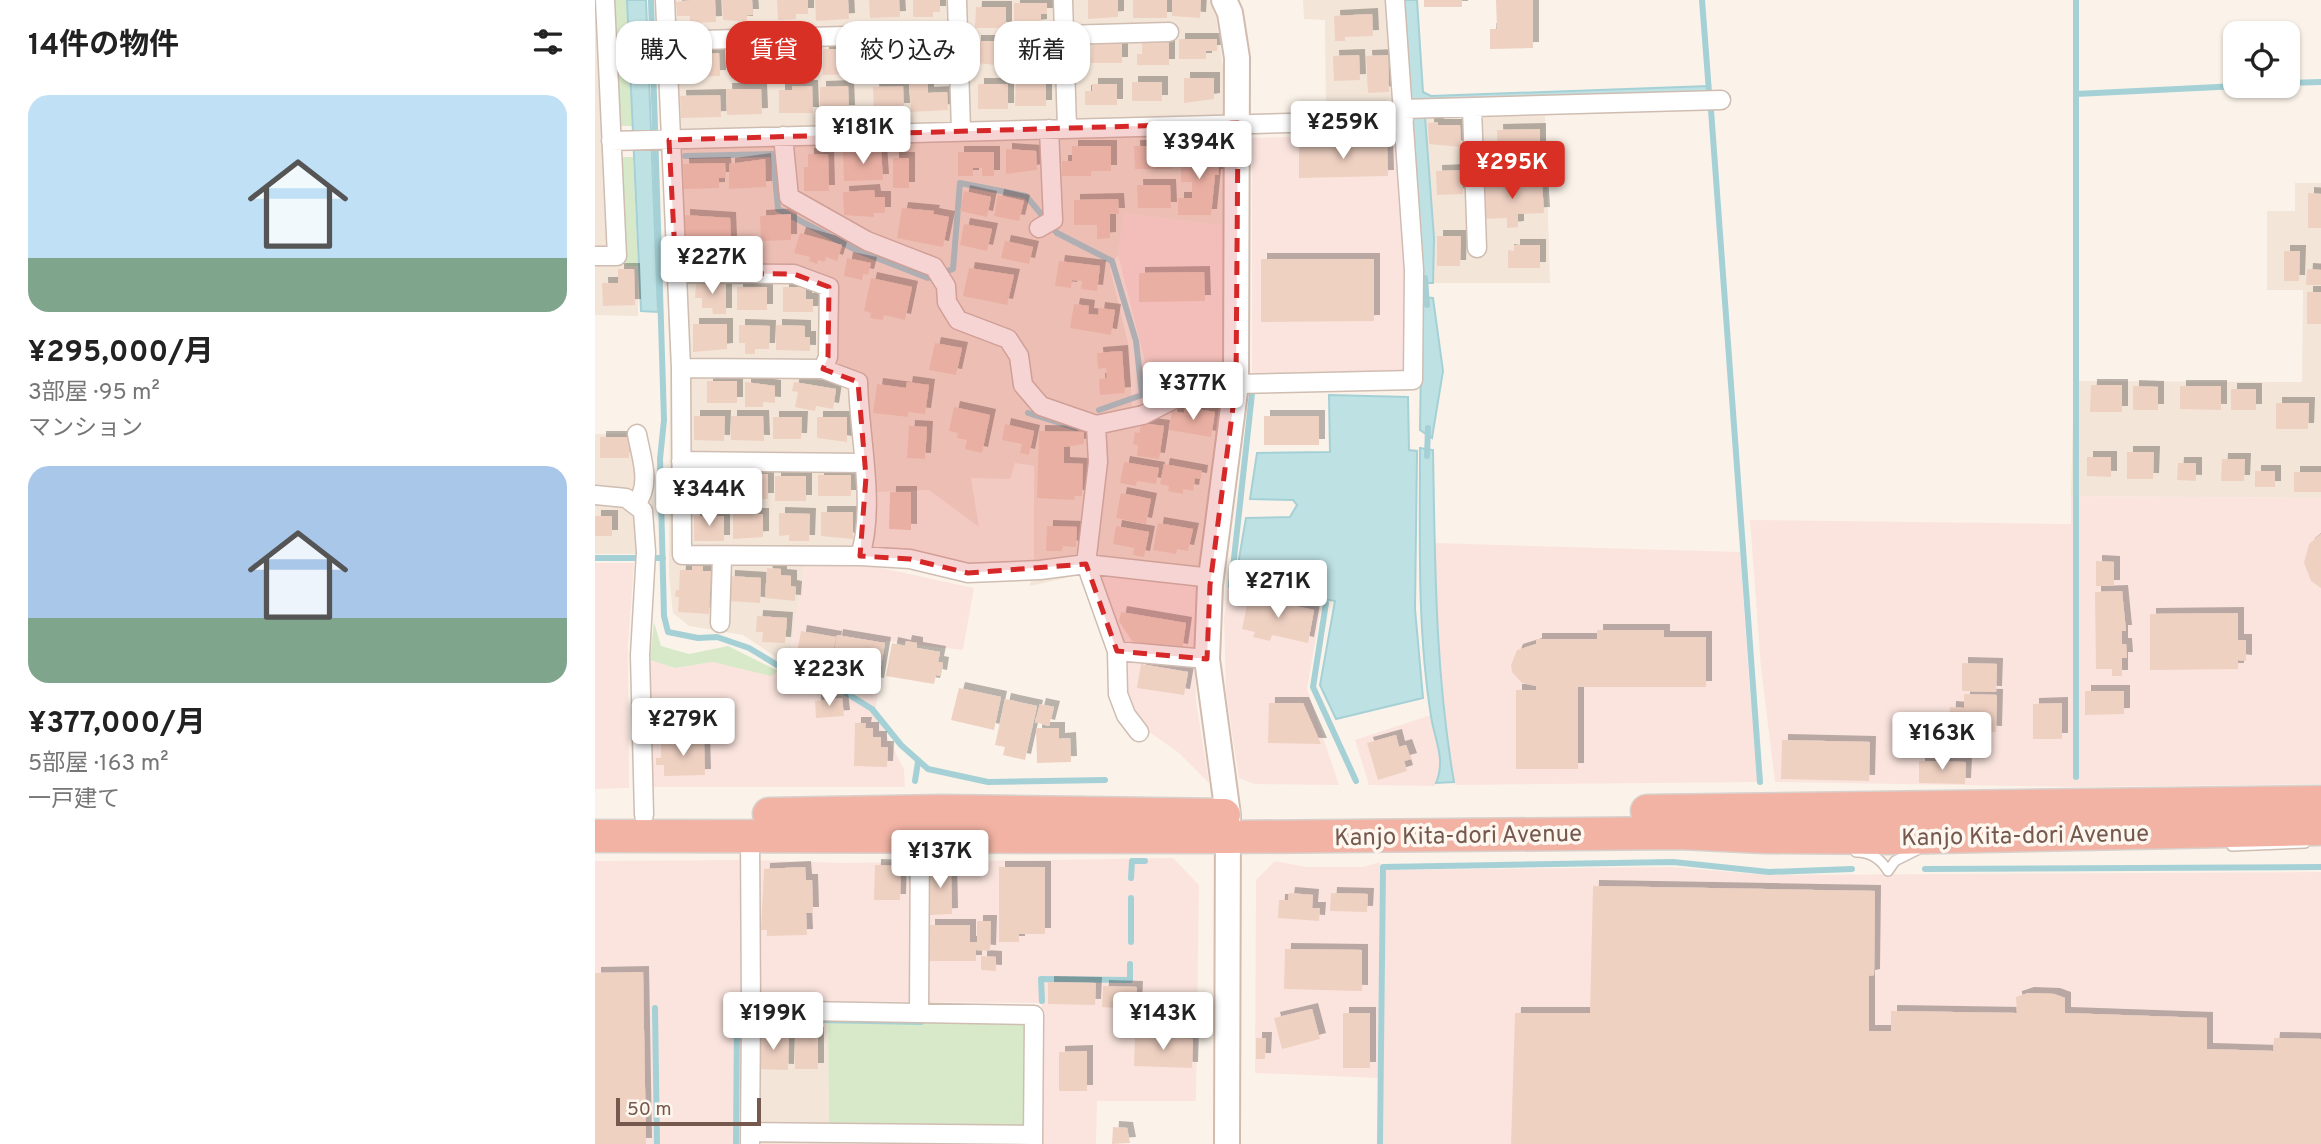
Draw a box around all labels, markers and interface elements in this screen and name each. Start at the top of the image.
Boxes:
chip: 購入 [616,21,712,84]
chip: 賃貸 [726,21,822,84]
chip: 絞り込み [836,21,980,84]
chip: 新着 [994,21,1090,84]
map controls [2223,21,2300,98]
button: locate [2223,21,2300,98]
icon: filters [529,23,567,61]
text: 14件の物件 [28,28,179,65]
pin: ¥259K [1294,102,1392,161]
pin: ¥181K [814,106,912,166]
text: ¥259K [1307,109,1379,138]
text: ¥181K [831,114,895,143]
pin: ¥394K [1150,122,1248,181]
text: ¥394K [1163,129,1235,158]
icon: home [235,141,361,267]
pin: ¥295K [1463,142,1561,201]
text: ¥295K [1476,149,1548,178]
pin: ¥227K [663,236,761,296]
text: ¥227K [677,244,747,273]
text: ¥295,000/月 [28,335,214,372]
pin: ¥377K [1144,362,1242,422]
text: ¥377K [1159,370,1227,399]
text: 3部屋 · 95 m² [28,379,160,408]
text: マンション [28,415,143,444]
pin: ¥344K [660,468,758,528]
text: ¥344K [672,476,746,505]
icon: home [235,512,361,638]
pin: ¥271K [1229,560,1327,620]
text: ¥271K [1245,568,1311,597]
pin: ¥223K [780,648,878,708]
text: ¥223K [793,656,865,685]
pin: ¥279K [634,698,732,758]
text: ¥377,000/月 [28,706,206,743]
text: ¥279K [648,706,718,735]
pin: ¥163K [1893,712,1991,772]
text: ¥163K [1908,720,1976,749]
text: 5部屋 · 163 m² [28,750,168,779]
text: 一戸建て [28,786,120,815]
street label: Kanjo Kita-dori Avenue [1334,820,1582,854]
street label: Kanjo Kita-dori Avenue [1901,820,2149,854]
pin: ¥137K [891,830,989,890]
text: ¥137K [907,838,973,867]
pin: ¥199K [724,992,822,1052]
pin: ¥143K [1114,992,1212,1052]
text: ¥199K [739,1000,807,1029]
text: ¥143K [1129,1000,1197,1029]
scale bar [616,1095,761,1127]
text: 50 m [627,1098,672,1122]

